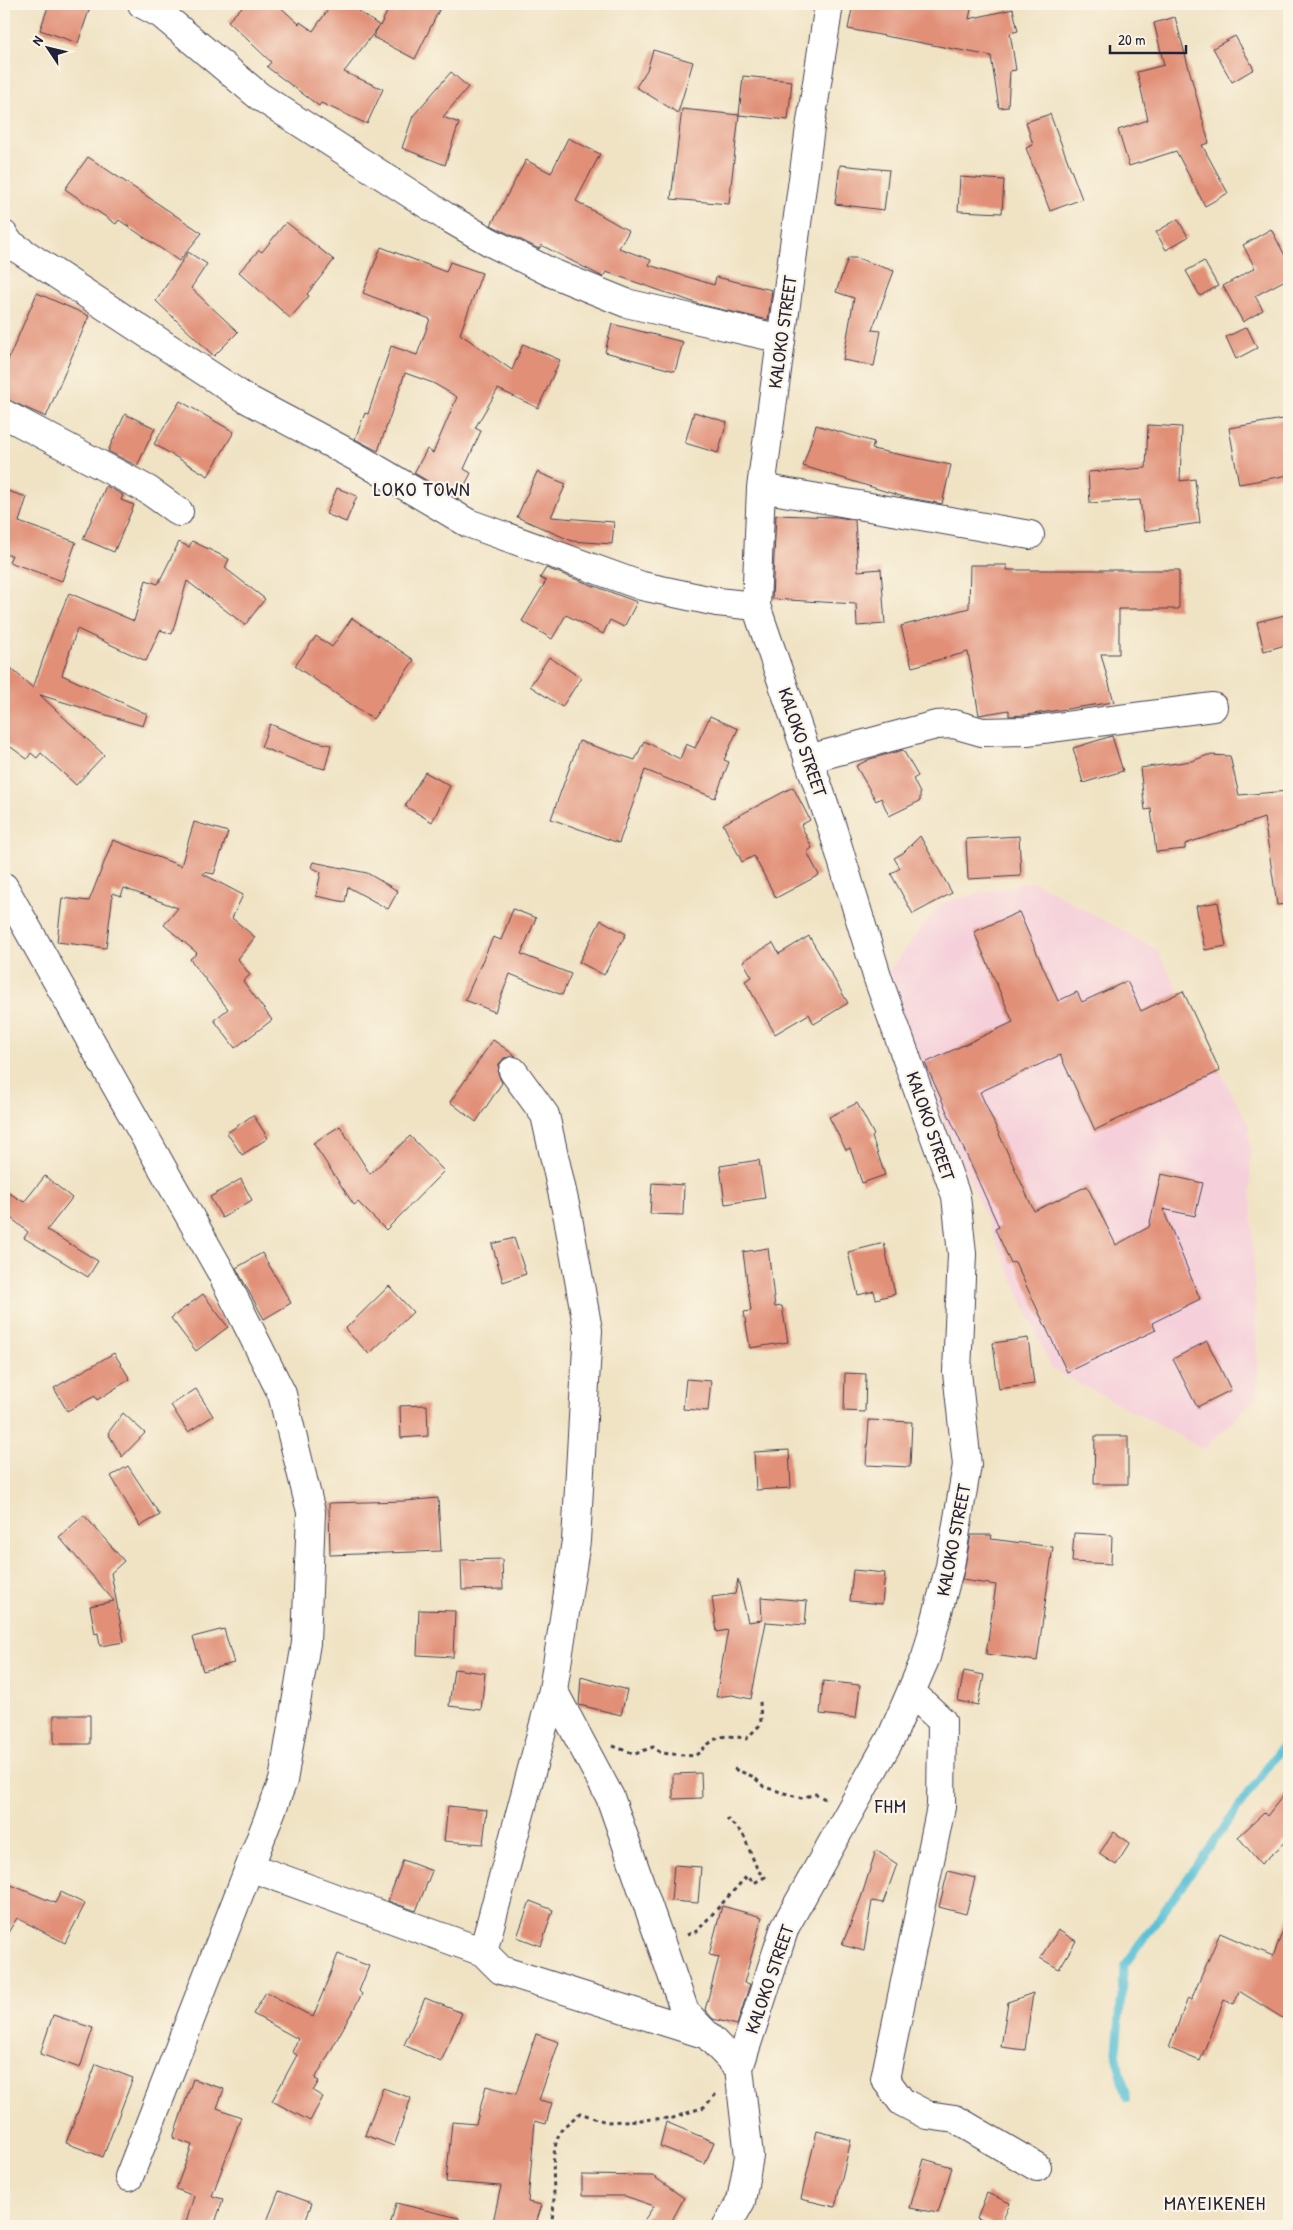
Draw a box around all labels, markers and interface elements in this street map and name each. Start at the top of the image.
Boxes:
north arrow [22,22,72,72]
scale bar [1110,22,1187,54]
text: 20 m [1118,29,1145,50]
text: N [27,31,47,49]
street label: KALOKO STREET [761,273,803,390]
district label: LOKO TOWN [373,475,471,502]
street label: KALOKO STREET [772,684,834,801]
street label: KALOKO STREET [900,1068,962,1185]
street label: KALOKO STREET [929,1481,977,1598]
district label: FHM [874,1792,907,1819]
street label: KALOKO STREET [738,1920,800,2037]
district label: MAYEIKENEH [1164,2189,1266,2216]

